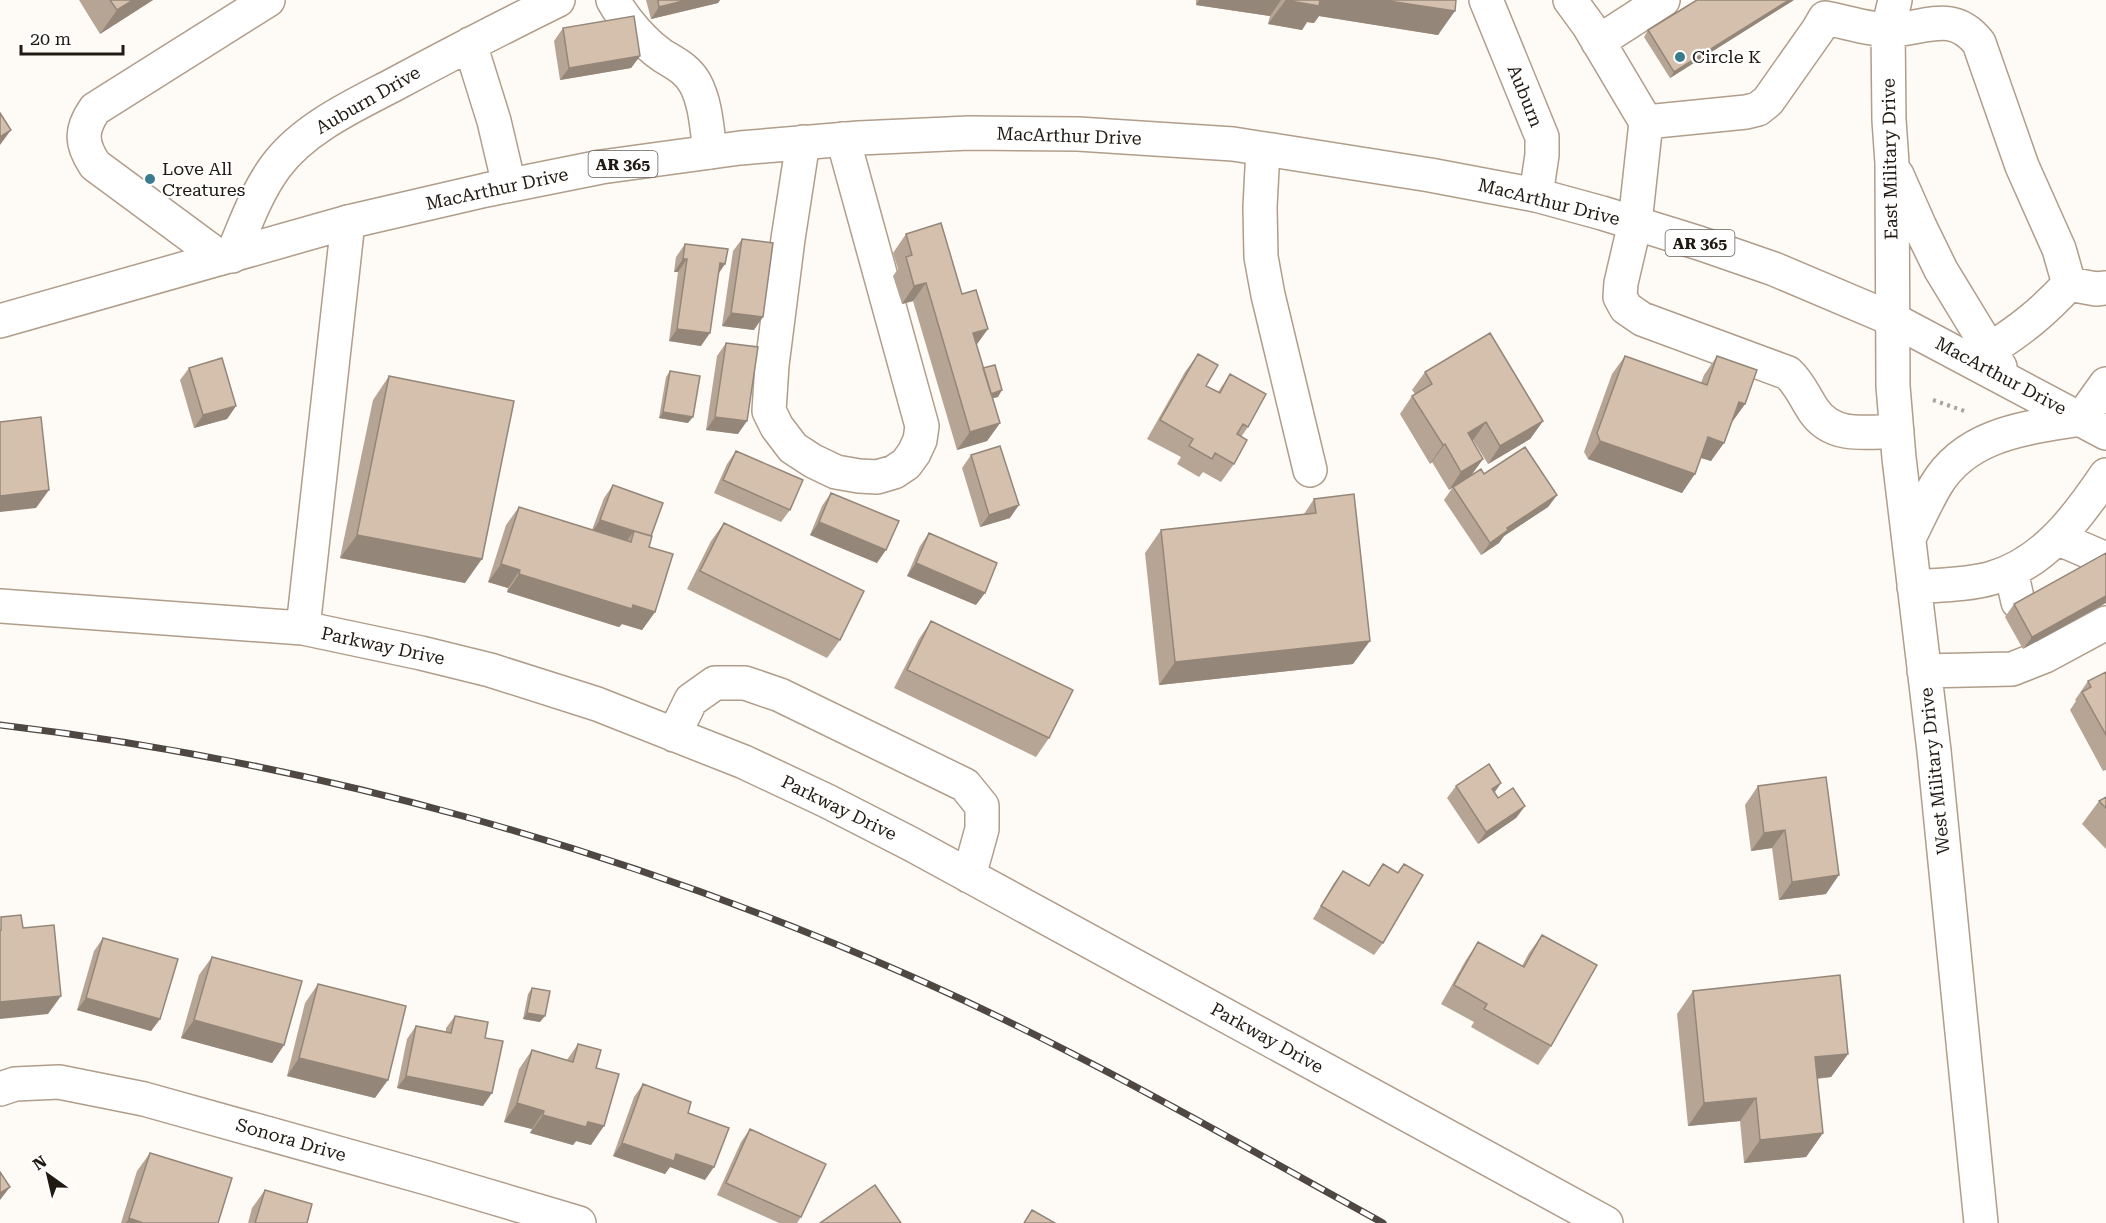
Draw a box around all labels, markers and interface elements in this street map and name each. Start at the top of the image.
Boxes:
scale bar [21,18,123,56]
text: 20 m [30,28,71,49]
place label: Circle K [1692,46,1761,67]
marker: Circle K [1673,50,1687,64]
street label: Auburn Drive [312,61,424,138]
street label: Auburn [1503,62,1548,130]
street label: East Military Drive [1878,78,1901,240]
street label: MacArthur Drive [996,122,1142,149]
road number: AR 365 [588,151,658,177]
place label: Love All Creatures [162,158,245,200]
street label: MacArthur Drive [424,163,570,214]
marker: Love All Creatures [143,172,157,186]
street label: MacArthur Drive [1476,174,1622,229]
road number: AR 365 [1666,230,1734,256]
street label: MacArthur Drive [1932,332,2070,419]
street label: Parkway Drive [319,622,447,669]
street label: West Military Drive [1915,686,1954,856]
street label: Parkway Drive [778,771,900,845]
street label: Parkway Drive [1207,998,1327,1077]
street label: Sonora Drive [234,1114,349,1165]
north arrow [18,1145,78,1205]
text: N [29,1152,50,1174]

